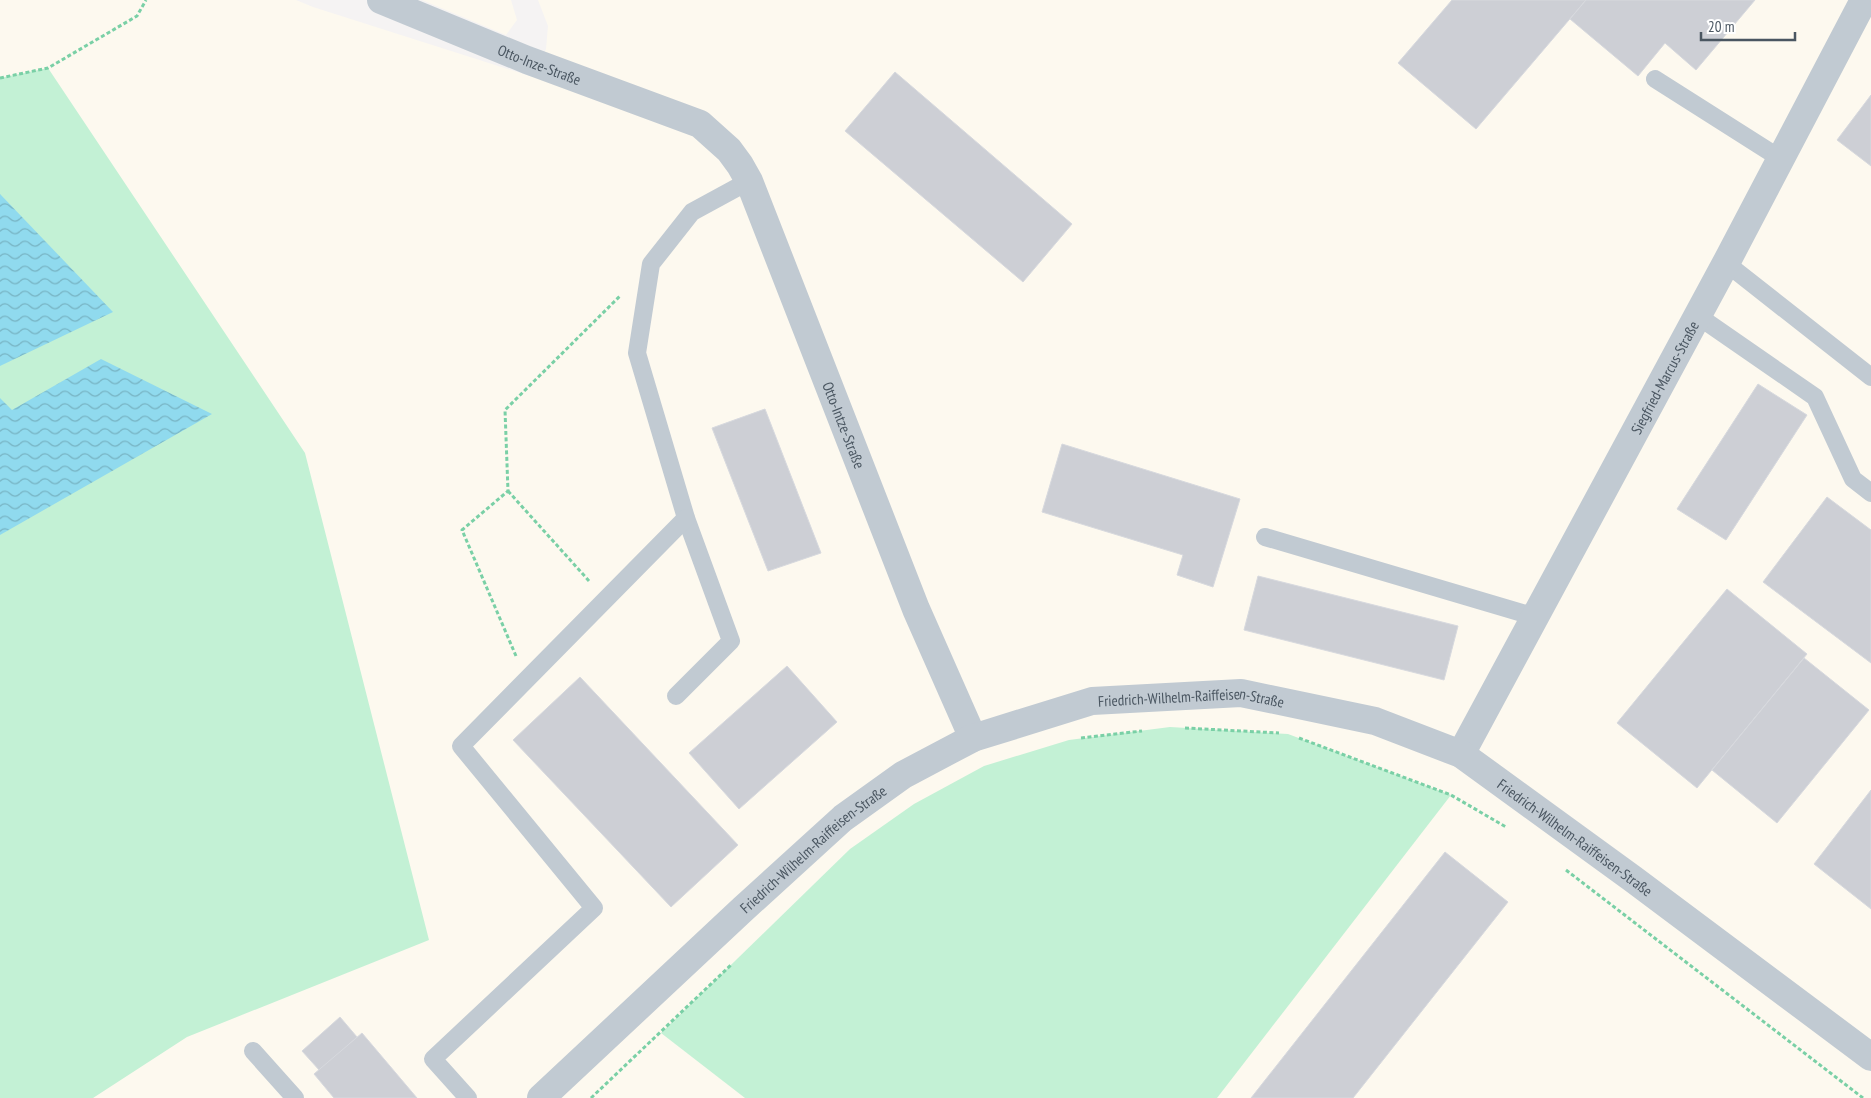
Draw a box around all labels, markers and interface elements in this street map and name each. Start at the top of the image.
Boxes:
scale bar [1701,10,1795,42]
text: 20 m [1708,17,1734,36]
street label: Otto-Inze-Straße [495,40,584,89]
street label: Siegfried-Marcus-Straße [1626,317,1703,437]
street label: Otto-Intze-Straße [819,379,870,471]
street label: Friedrich-Wilhelm-Raiffeisen-Straße [1097,683,1286,711]
street label: Friedrich-Wilhelm-Raiffeisen-Straße [1494,774,1657,900]
street label: Friedrich-Wilhelm-Raiffeisen-Straße [736,781,890,917]

